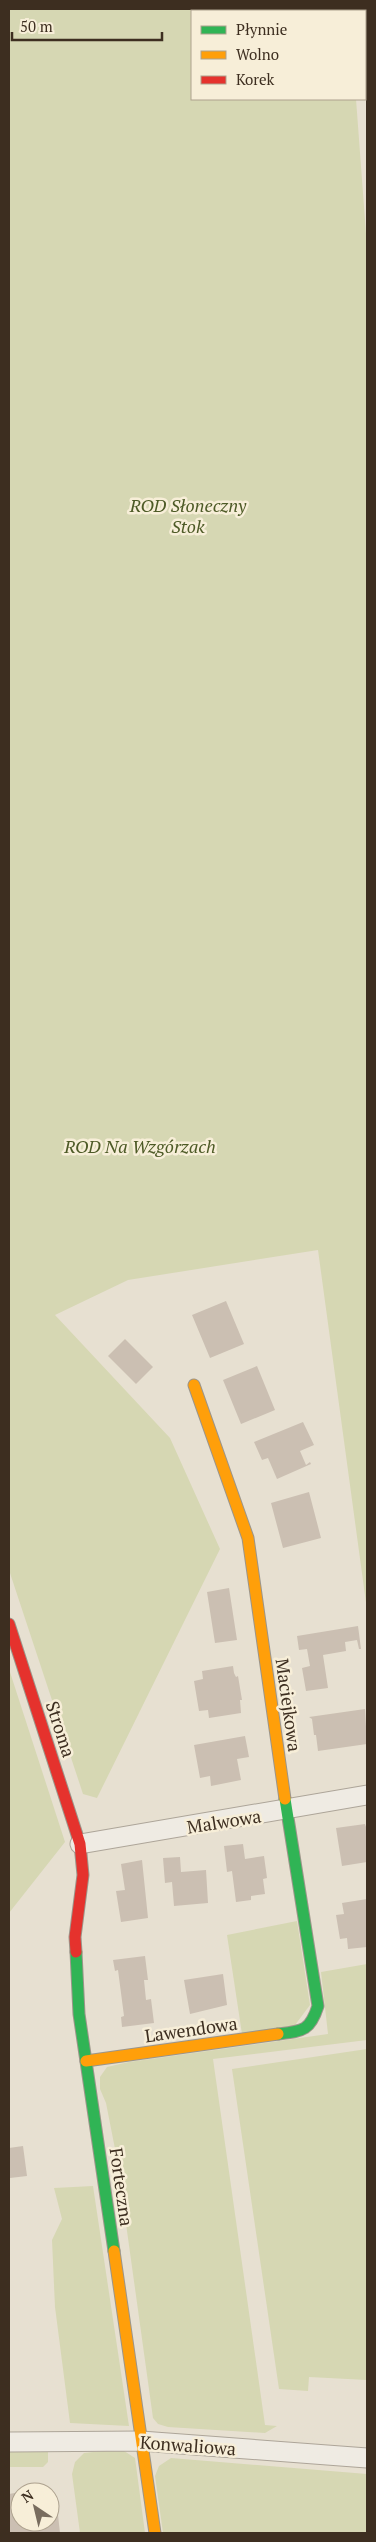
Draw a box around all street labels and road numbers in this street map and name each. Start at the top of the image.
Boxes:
street label: Maciejkowa [271,1657,307,1753]
street label: Stroma [41,1698,81,1760]
street label: Malwowa [185,1803,263,1839]
street label: Lawendowa [143,2011,239,2047]
street label: Forteczna [105,2146,139,2228]
street label: Konwaliowa [139,2430,237,2460]

